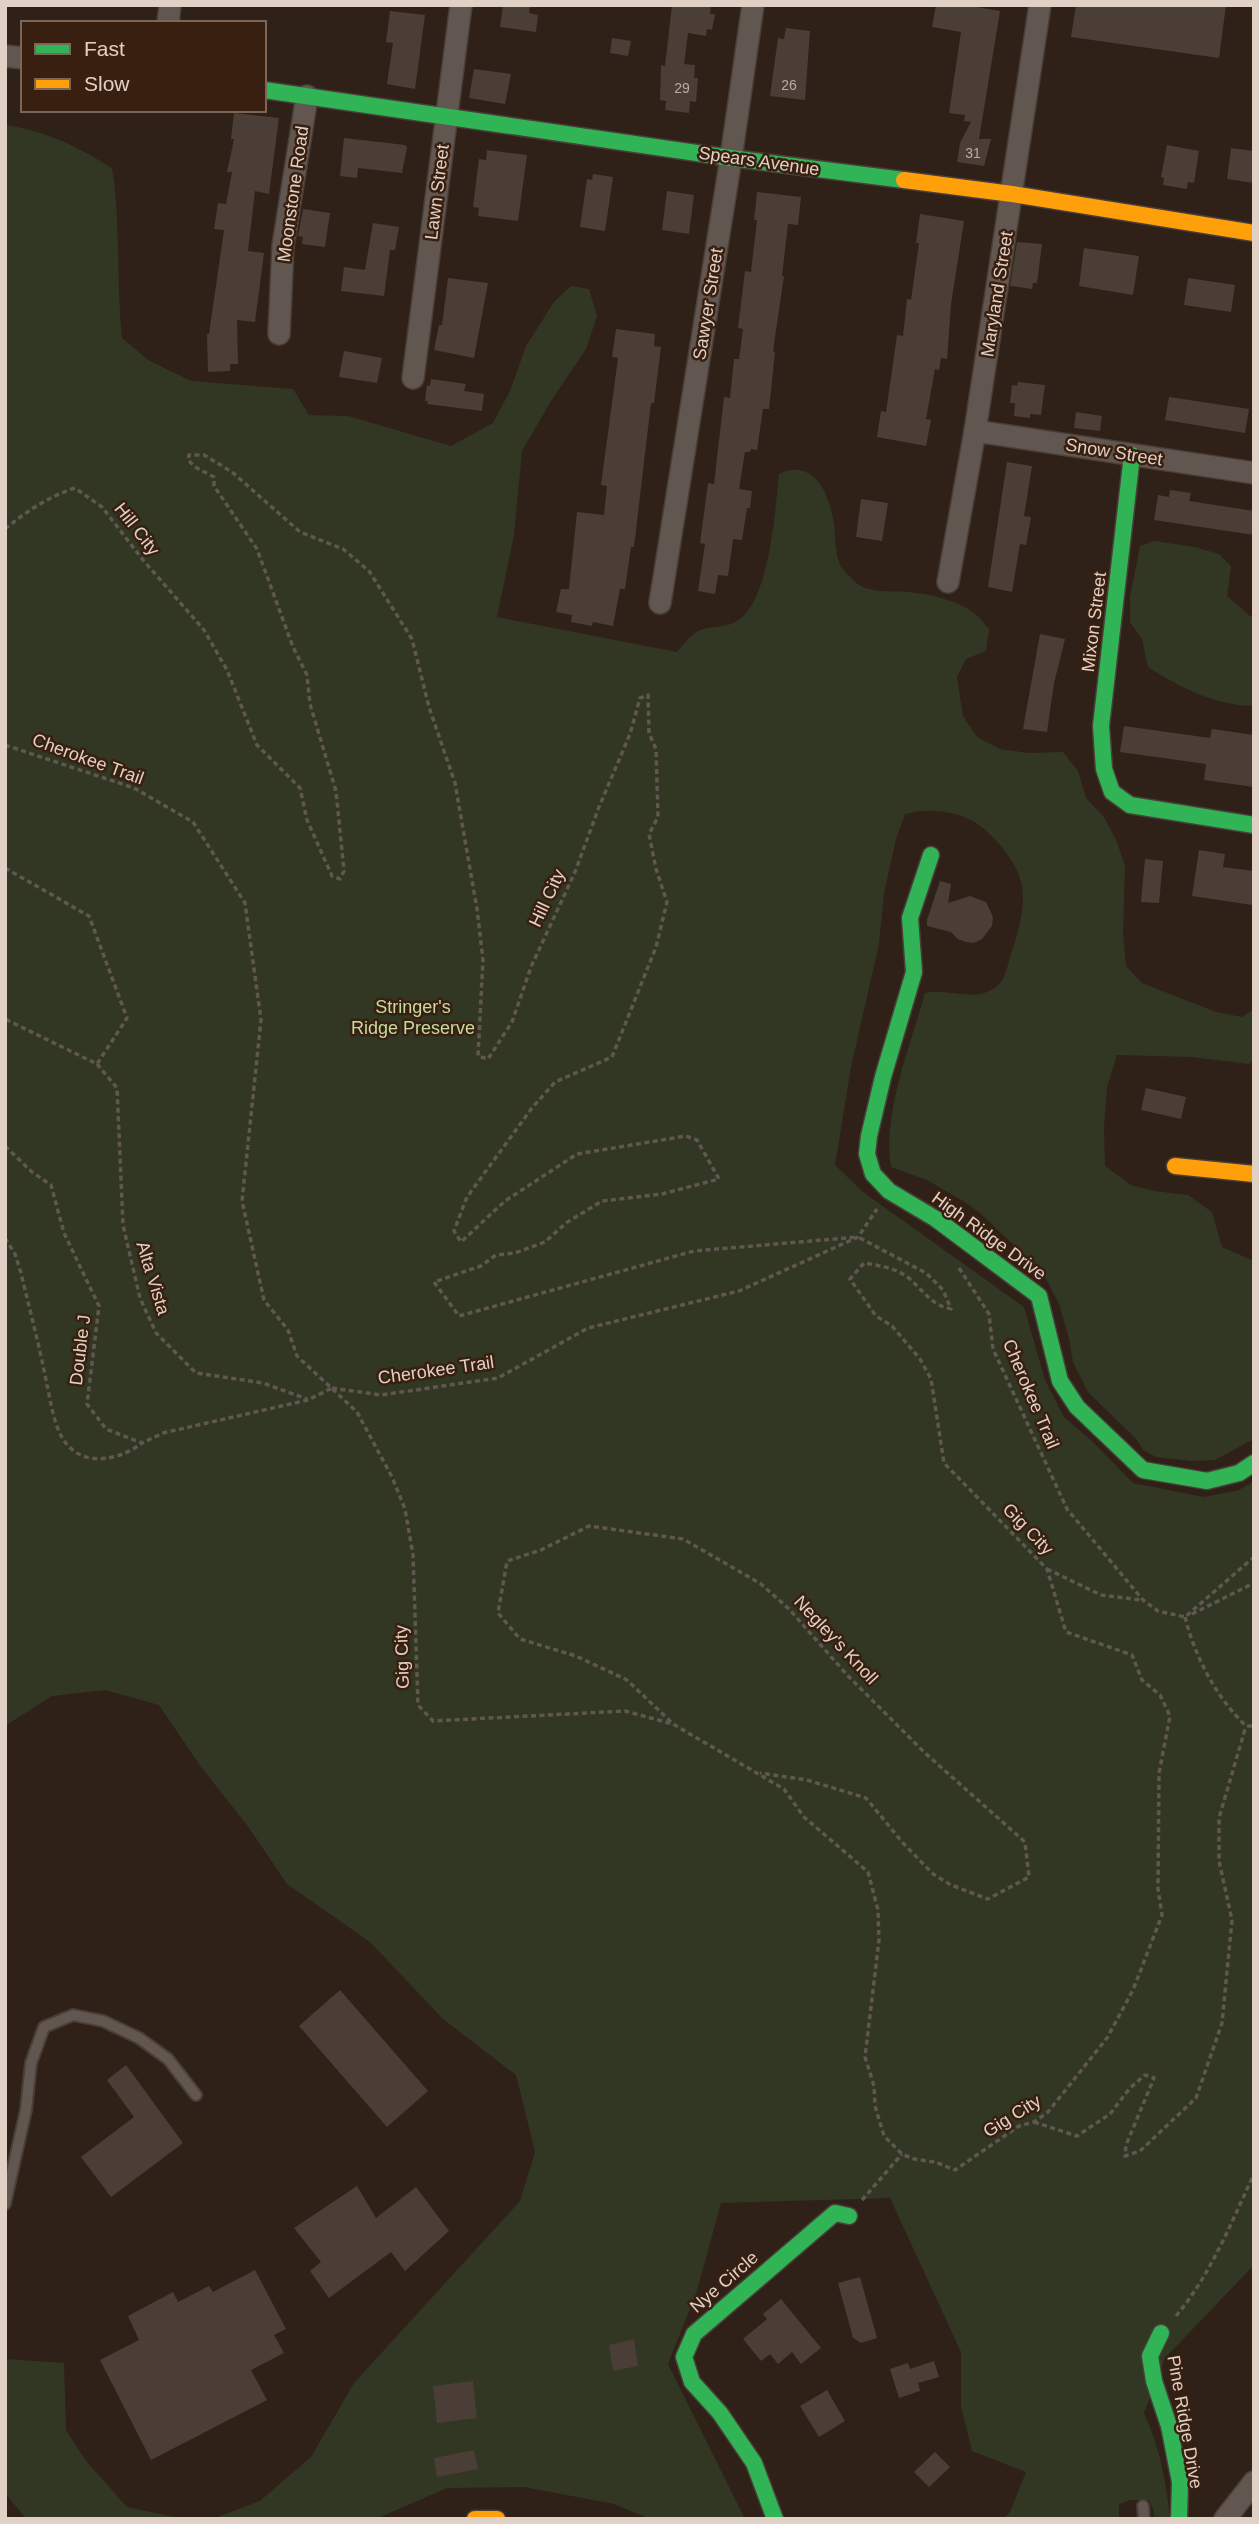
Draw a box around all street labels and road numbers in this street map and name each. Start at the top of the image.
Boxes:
street label: Moonstone Road [274,125,312,263]
street label: Lawn Street [421,143,453,241]
street label: Spears Avenue [697,143,821,179]
street label: Maryland Street [977,230,1017,358]
street label: Sawyer Street [689,247,727,361]
street label: Snow Street [1064,434,1164,470]
street label: Hill City [110,499,164,559]
street label: Mixon Street [1078,571,1110,673]
street label: Cherokee Trail [30,730,146,788]
street label: Hill City [525,866,569,930]
street label: High Ridge Drive [928,1188,1050,1284]
street label: Alta Vista [132,1239,174,1318]
street label: Double J [66,1314,94,1386]
street label: Cherokee Trail [999,1336,1063,1452]
street label: Cherokee Trail [377,1352,495,1388]
street label: Gig City [999,1499,1057,1559]
street label: Negley's Knoll [790,1592,882,1688]
street label: Gig City [391,1625,413,1689]
street label: Gig City [980,2091,1044,2141]
street label: Nye Circle [686,2247,762,2317]
street label: Pine Ridge Drive [1163,2354,1207,2490]

